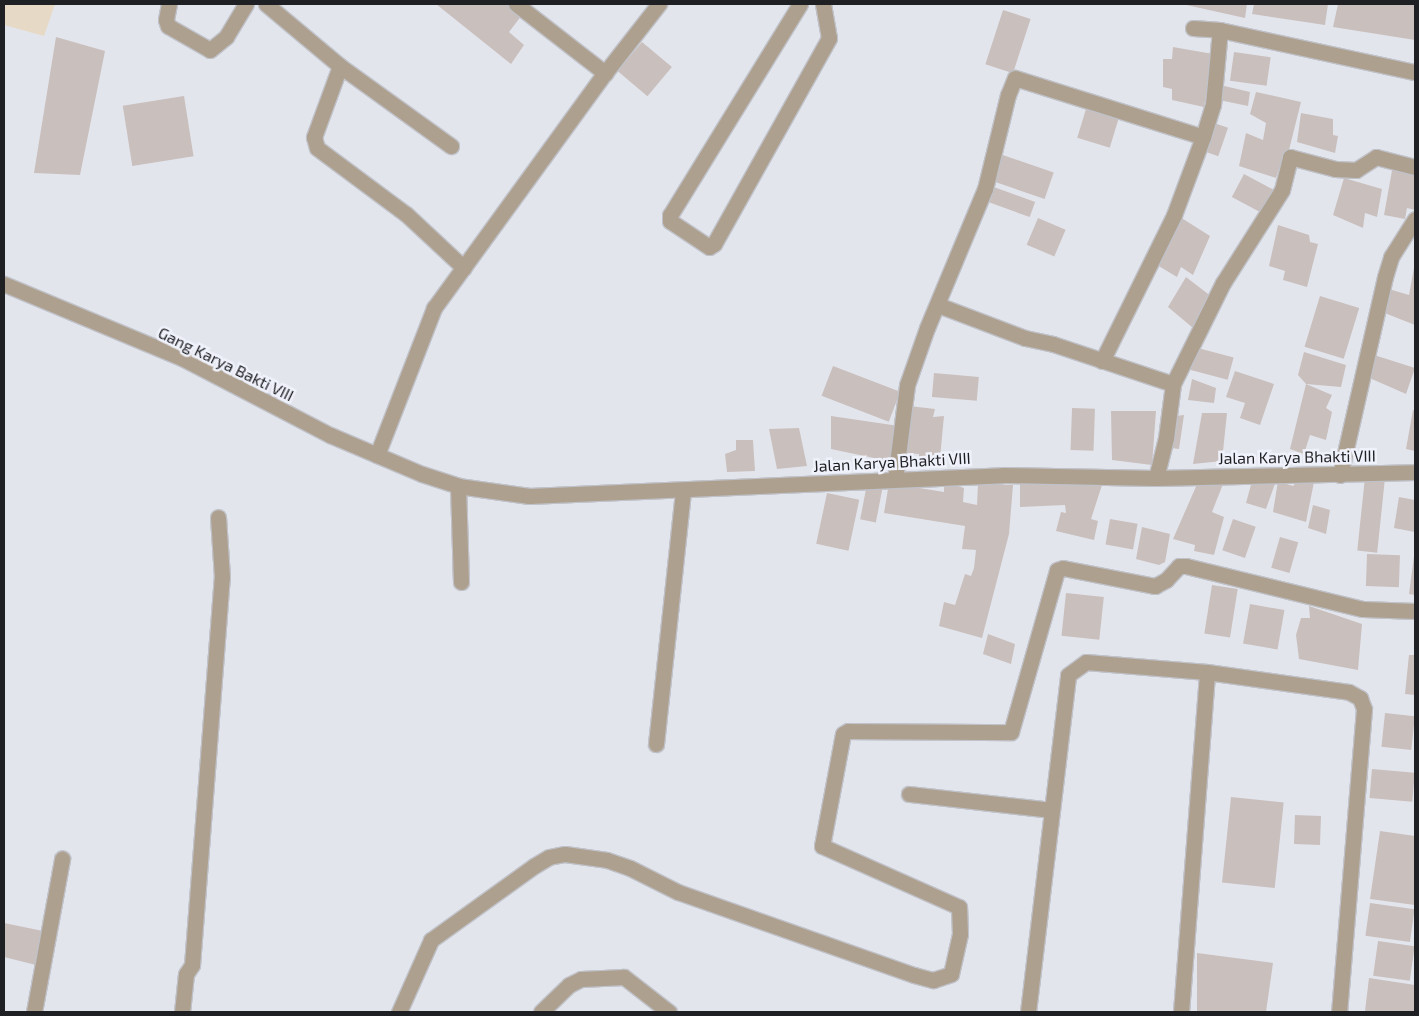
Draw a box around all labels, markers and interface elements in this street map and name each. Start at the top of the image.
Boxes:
street label: Gang Karya Bakti VIII [155,323,297,405]
street label: Jalan Karya Bhakti VIII [1218,446,1376,468]
street label: Jalan Karya Bhakti VIII [813,448,971,476]

